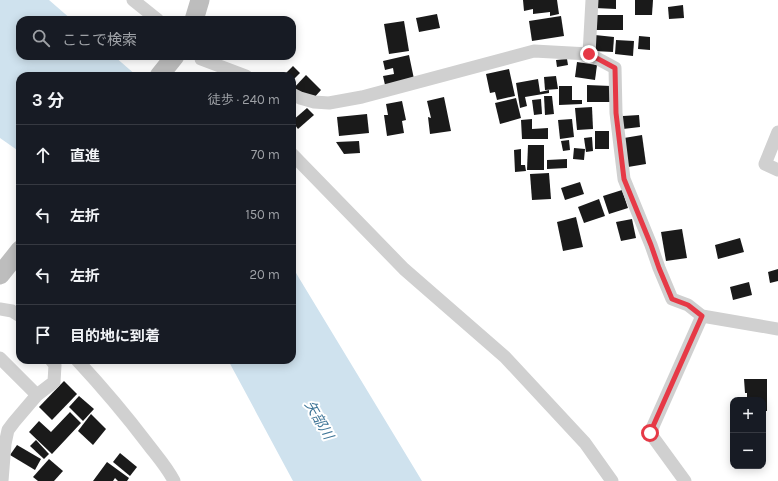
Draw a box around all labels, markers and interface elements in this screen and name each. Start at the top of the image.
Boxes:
search box [16,16,296,60]
icon: search [30,27,52,49]
text: ここで検索 [62,31,137,49]
route end [580,45,598,63]
text: 3 分 [32,90,64,110]
text: 徒歩 · 240 m [208,92,280,107]
icon: ahead [32,144,54,166]
text: 直進 [70,147,100,165]
text: 70 m [251,147,280,162]
icon: left [32,204,54,226]
text: 左折 [70,207,100,225]
text: 150 m [245,207,280,222]
icon: left [32,264,54,286]
text: 左折 [70,267,100,285]
text: 20 m [250,267,280,282]
icon: arrive [32,324,54,346]
text: 目的地に到着 [70,327,160,345]
map controls [730,397,766,469]
button: + [730,397,766,433]
water label: 矢部川 [301,398,338,444]
route start [641,424,659,442]
button: − [730,433,766,469]

